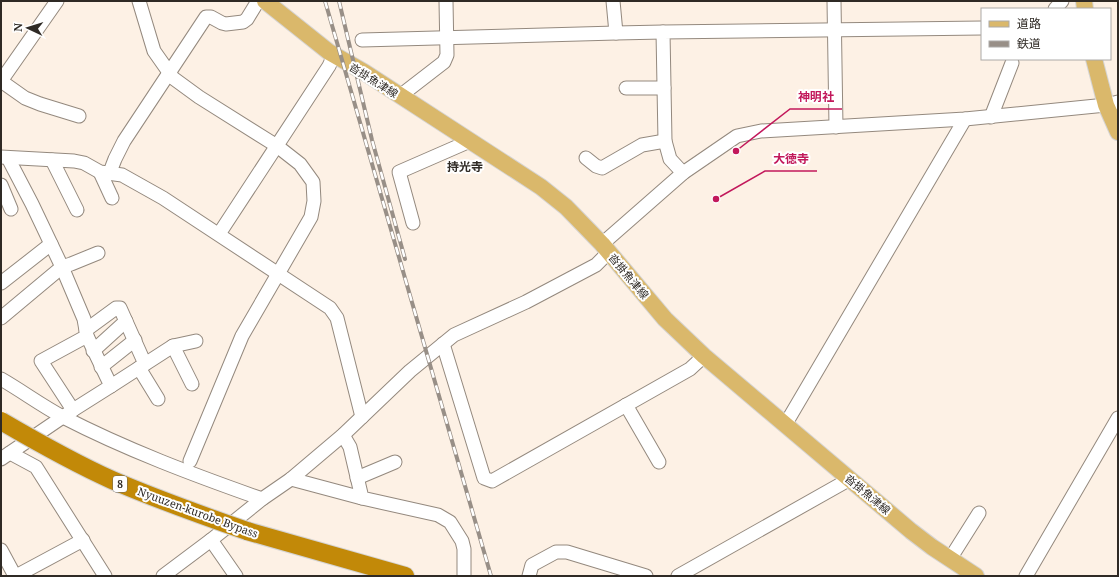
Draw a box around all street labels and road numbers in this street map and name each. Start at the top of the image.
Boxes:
street label: 沓掛魚津線 [347,59,401,101]
street label: 沓掛魚津線 [606,250,652,302]
street label: 沓掛魚津線 [842,471,894,517]
road number: 8 [113,476,127,492]
street label: Nyuuzen-kurobe Bypass [136,483,260,541]

